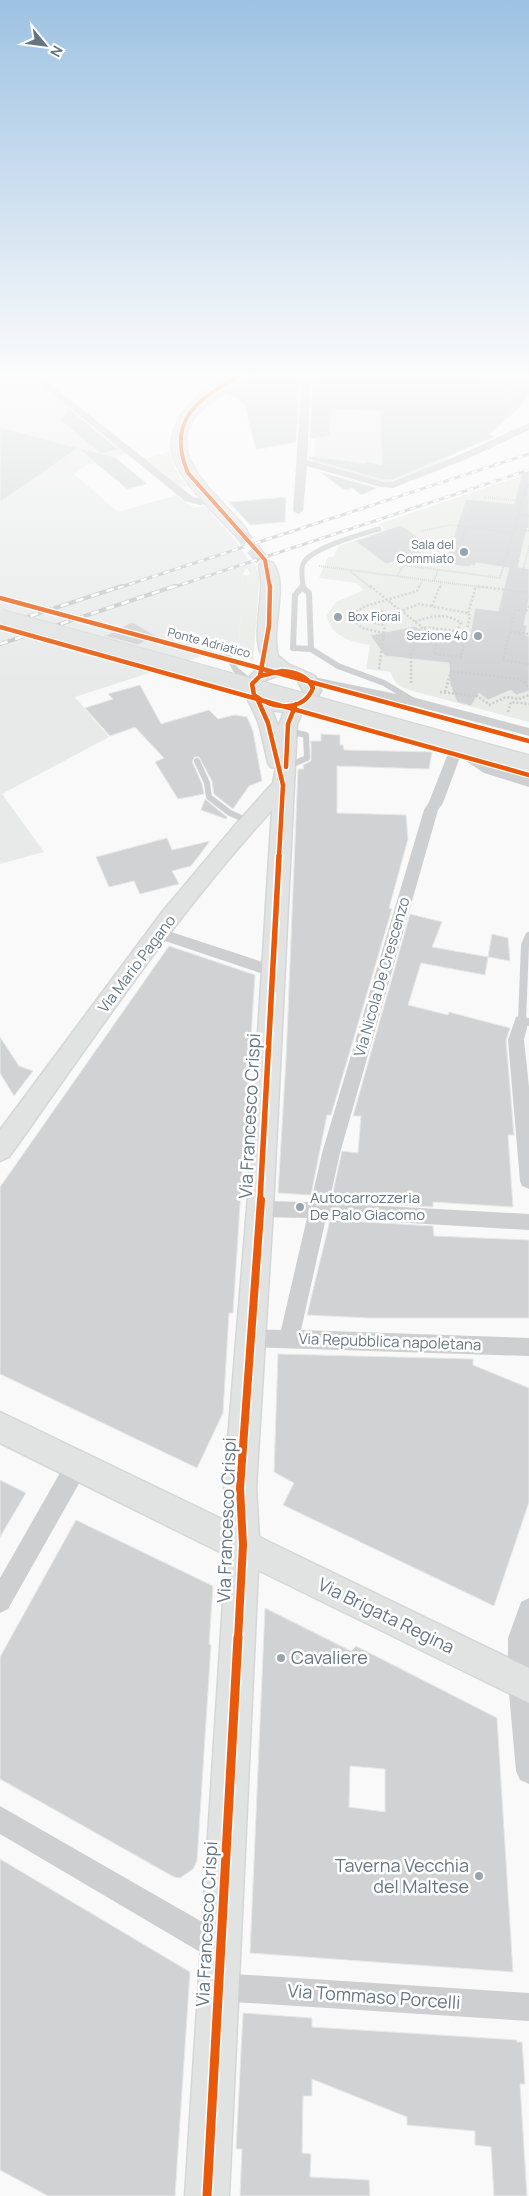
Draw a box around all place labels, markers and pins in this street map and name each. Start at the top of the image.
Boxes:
place label: Sala del Commiato [397,536,454,567]
marker: Sala del Commiato [458,546,470,558]
place label: Box Fiorai [348,608,401,625]
marker: Box Fiorai [332,611,344,623]
place label: Sezione 40 [406,627,468,644]
marker: Sezione 40 [472,630,484,642]
place label: Autocarrozzeria De Palo Giacomo [310,1187,425,1225]
marker: Autocarrozzeria De Palo Giacomo [294,1201,306,1213]
place label: Cavaliere [291,1645,368,1669]
marker: Cavaliere [275,1652,287,1664]
place label: Taverna Vecchia del Maltese [335,1853,469,1898]
marker: Taverna Vecchia del Maltese [473,1870,485,1882]

